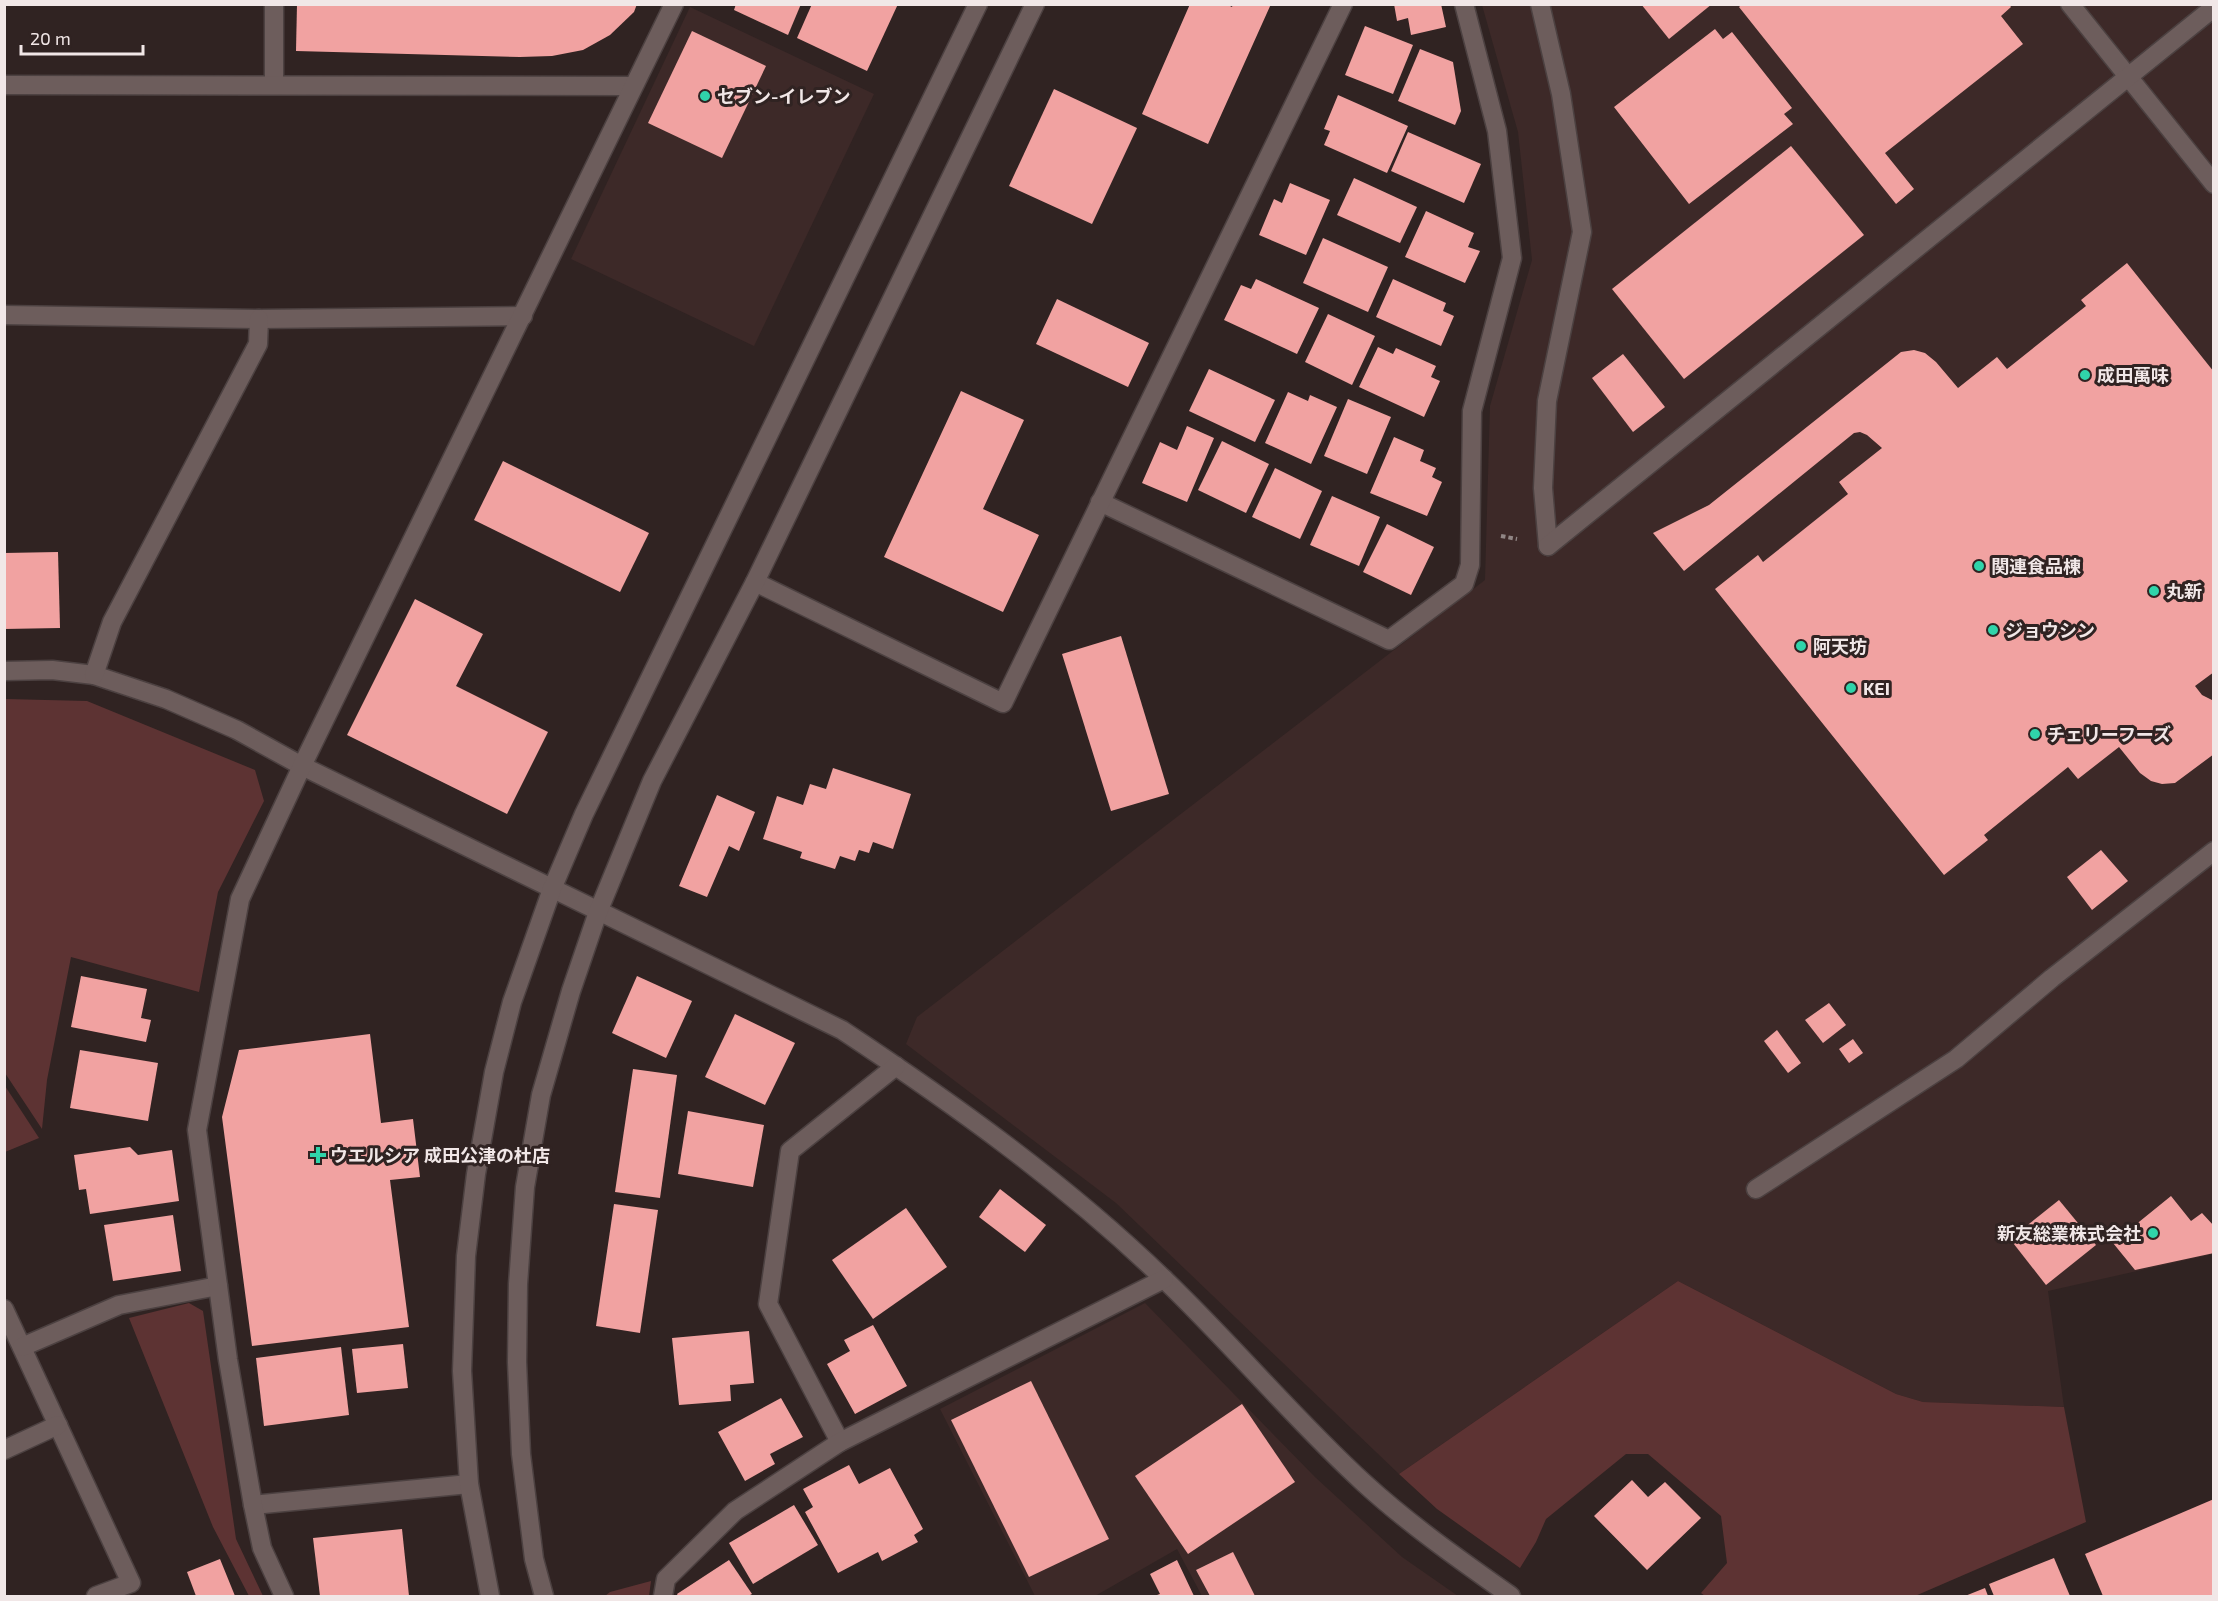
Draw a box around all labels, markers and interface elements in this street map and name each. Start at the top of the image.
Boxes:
scale bar [21,18,142,56]
text: 20 m [30,27,71,49]
place label: セブン-イレブン [717,85,850,107]
marker: セブン-イレブン [698,89,712,103]
place label: 成田萬味 [2097,364,2169,386]
marker: 成田萬味 [2078,368,2092,382]
place label: 関連食品棟 [1991,555,2081,577]
marker: 関連食品棟 [1972,559,1986,573]
place label: 丸新 [2166,580,2202,602]
marker: 丸新 [2147,584,2161,598]
place label: ジョウシン [2005,619,2095,641]
marker: ジョウシン [1986,623,2000,637]
place label: 阿天坊 [1813,635,1867,657]
marker: 阿天坊 [1794,639,1808,653]
place label: KEI [1863,677,1890,699]
marker: KEI [1844,681,1858,695]
place label: チェリーフーズ [2047,723,2171,745]
marker: チェリーフーズ [2028,727,2042,741]
place label: ウエルシア 成田公津の杜店 [330,1144,550,1166]
marker: ウエルシア 成田公津の杜店 [311,1148,325,1162]
place label: 新友総業株式会社 [1997,1222,2141,1244]
marker: 新友総業株式会社 [2146,1226,2160,1240]

